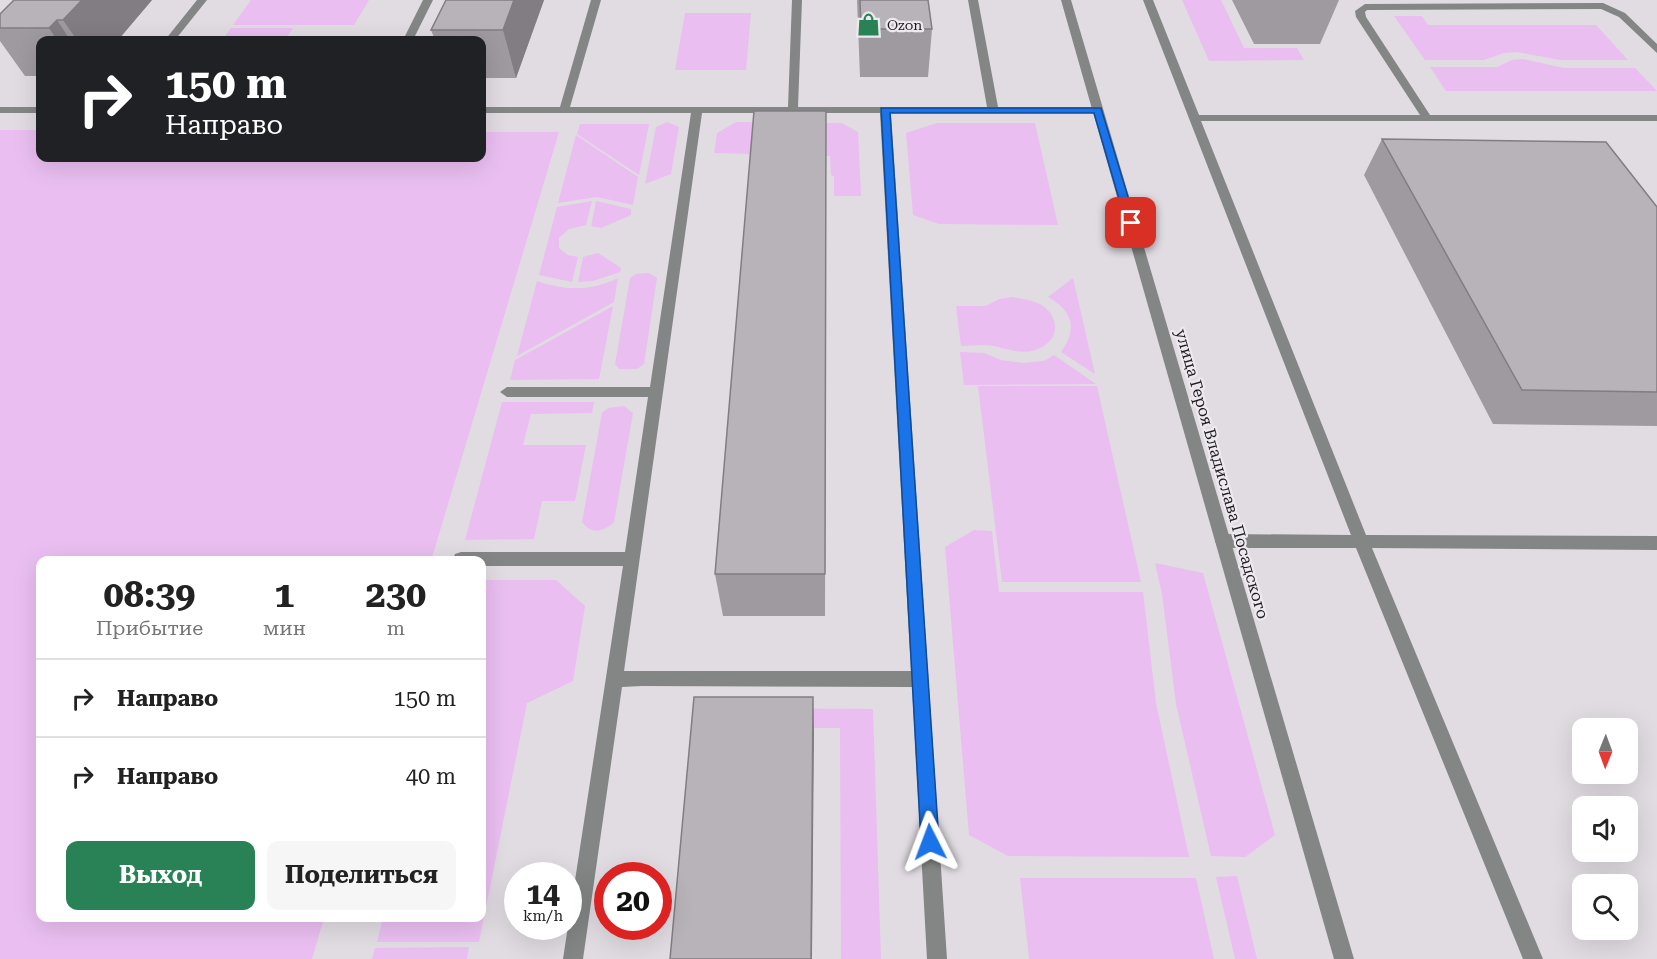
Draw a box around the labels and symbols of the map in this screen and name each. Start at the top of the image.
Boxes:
shop icon: Ozon [856,12,882,38]
place label: Ozon [887,17,922,33]
pin [1105,197,1156,248]
street label: улица Героя Владислава Посадского [1171,327,1273,621]
north arrow [1572,718,1638,784]
position arrow [898,810,962,874]
speed limit sign: 20 [594,862,672,940]

